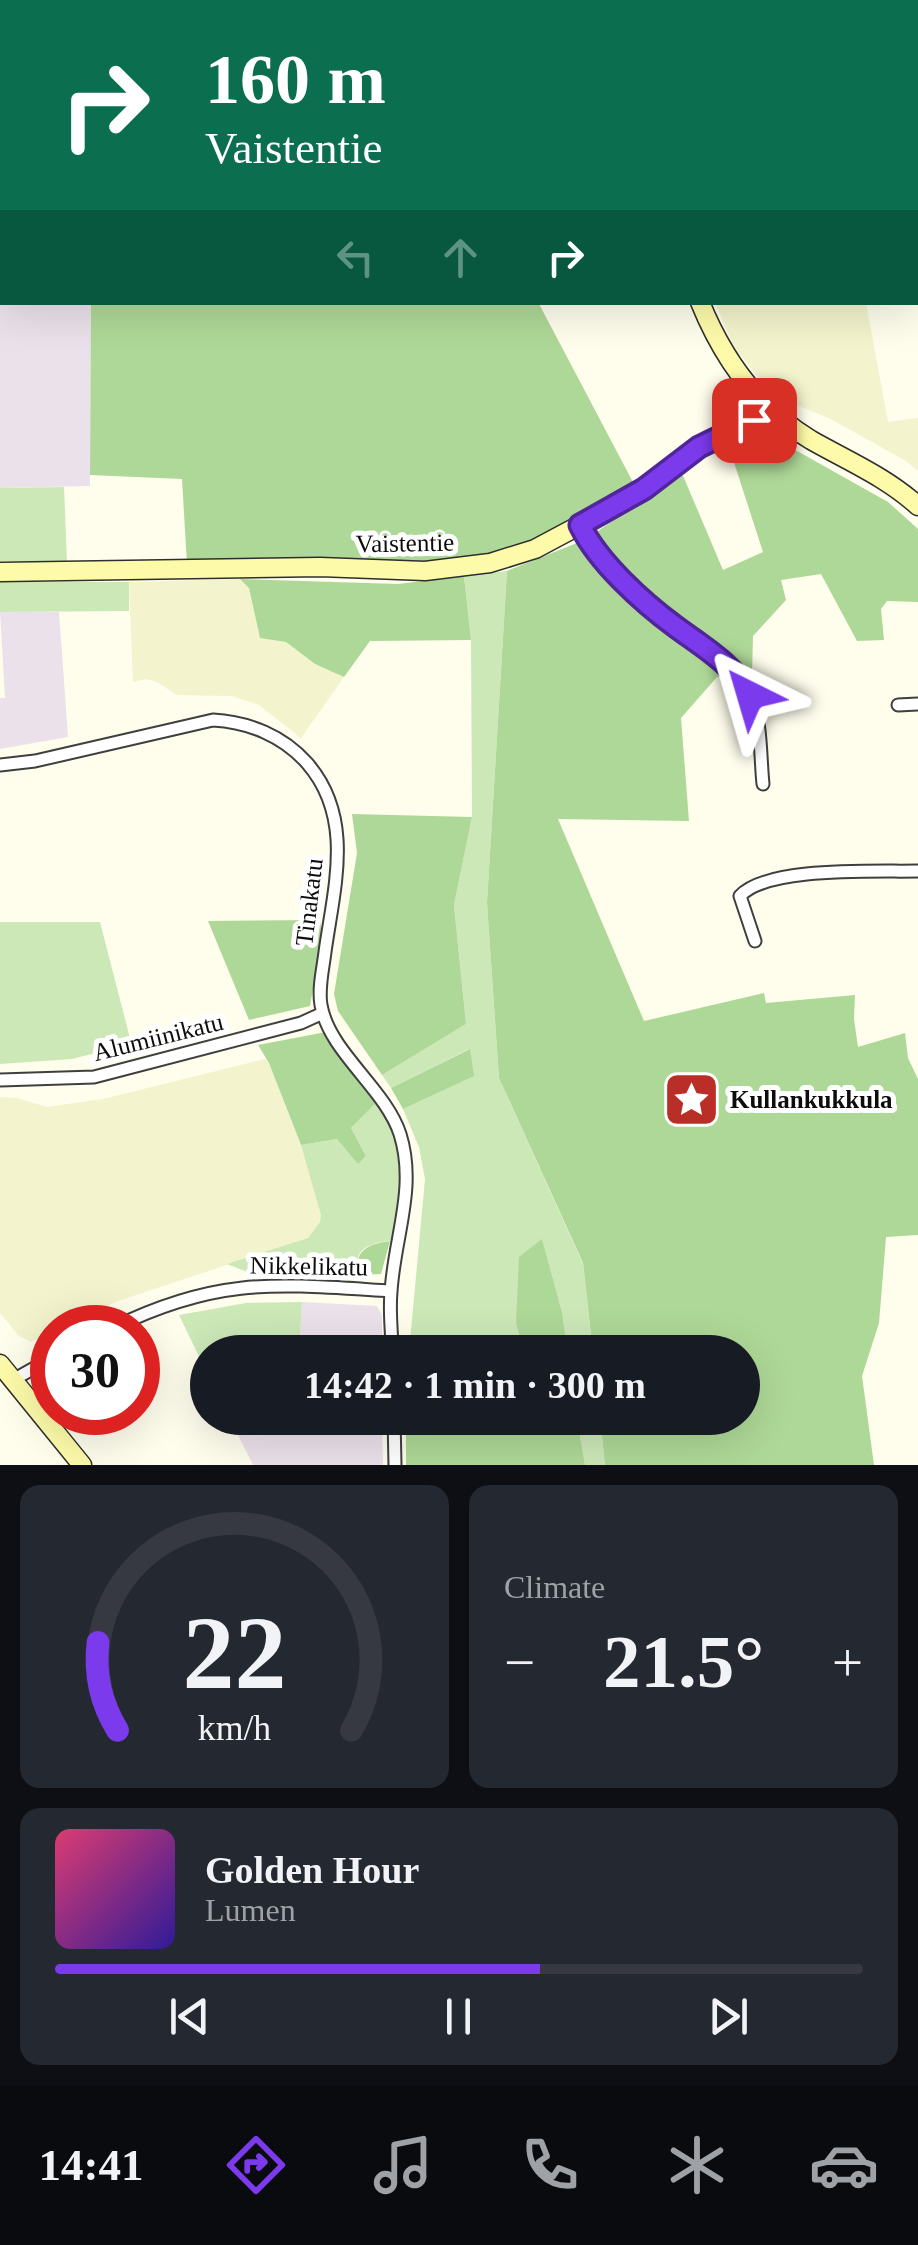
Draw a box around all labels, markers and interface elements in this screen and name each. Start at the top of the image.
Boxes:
icon: right [40,40,170,170]
text: 160 m [205,41,386,118]
text: Vaistentie [205,123,382,173]
icon: left [328,230,383,285]
icon: ahead [433,230,488,285]
icon: right [538,230,593,285]
pin [712,378,797,463]
icon: arrive [727,393,782,448]
street label: Vaistentie [355,529,455,557]
position arrow [698,643,802,747]
street label: Tinakatu [290,856,328,947]
street label: Alumiinikatu [90,1008,226,1066]
place icon: Kullankukkula [661,1069,721,1129]
place label: Kullankukkula [730,1086,893,1113]
street label: Nikkelikatu [250,1251,369,1281]
speed limit sign: 30 [30,1305,160,1435]
text: 14:42 · 1 min · 300 m [304,1364,646,1406]
text: Climate [504,1569,605,1605]
text: 22 [183,1595,287,1710]
text: 21.5° [603,1620,764,1703]
text: − [504,1632,535,1693]
text: + [832,1632,863,1693]
text: km/h [198,1708,271,1748]
text: Golden Hour [205,1849,419,1891]
text: Lumen [205,1892,296,1928]
icon: previous [162,1989,217,2044]
icon: pause [431,1989,486,2044]
icon: next [701,1989,756,2044]
icon: directions [221,2130,291,2200]
icon: music [368,2130,438,2200]
icon: phone [515,2130,585,2200]
icon: climate [662,2130,732,2200]
icon: car [809,2130,879,2200]
text: 14:41 [39,2140,144,2190]

